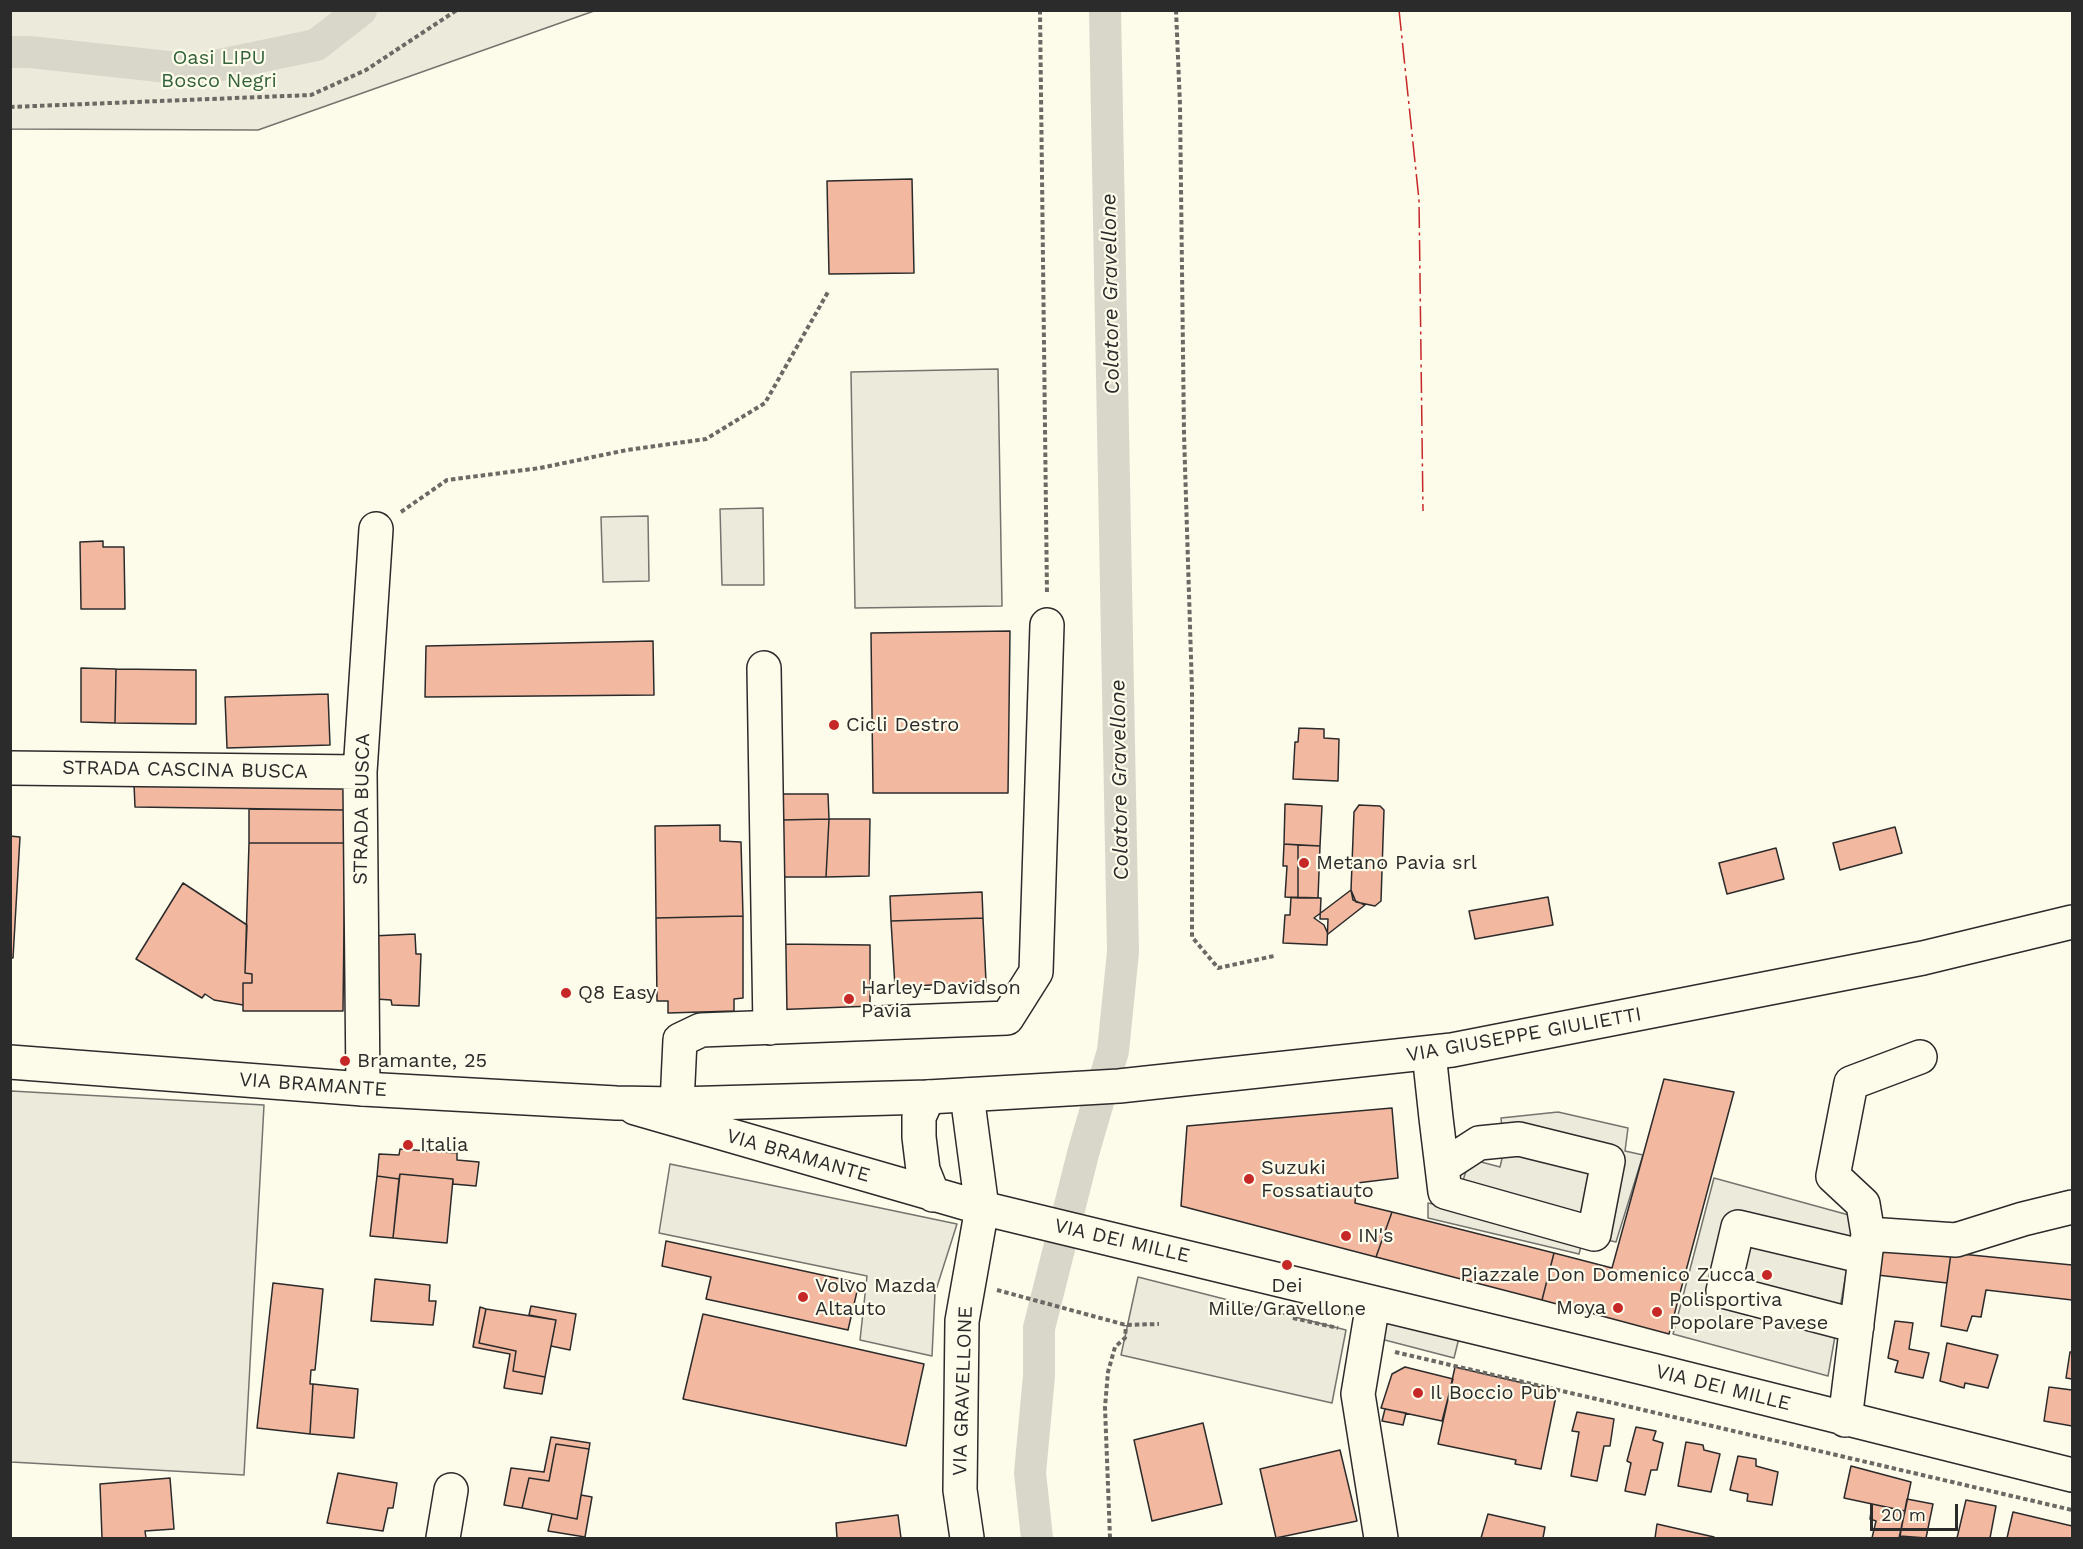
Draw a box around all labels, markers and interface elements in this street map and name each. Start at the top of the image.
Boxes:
park label: Oasi LIPU Bosco Negri [161,46,277,93]
water label: Colatore Gravellone [1097,193,1125,395]
water label: Colatore Gravellone [1106,679,1134,881]
place label: Cicli Destro [846,713,959,737]
marker: Cicli Destro [827,718,841,732]
street label: STRADA BUSCA [349,733,375,885]
street label: STRADA CASCINA BUSCA [62,756,308,784]
place label: Metano Pavia srl [1316,851,1477,875]
marker: Metano Pavia srl [1297,856,1311,870]
place label: Harley-Davidson Pavia [861,976,1021,1023]
place label: Q8 Easy [578,981,656,1005]
marker: Q8 Easy [559,986,573,1000]
marker: Harley-Davidson Pavia [842,992,856,1006]
street label: VIA GIUSEPPE GIULIETTI [1405,1002,1643,1068]
place label: Bramante, 25 [357,1049,487,1073]
marker: Bramante, 25 [338,1054,352,1068]
street label: VIA BRAMANTE [238,1068,388,1102]
street label: VIA BRAMANTE [723,1124,873,1188]
place label: Italia [420,1133,468,1157]
marker: Italia [401,1138,415,1152]
place label: Suzuki Fossatiauto [1261,1156,1374,1203]
marker: Suzuki Fossatiauto [1242,1172,1256,1186]
street label: VIA DEI MILLE [1052,1214,1192,1268]
place label: IN's [1358,1224,1394,1248]
marker: IN's [1339,1229,1353,1243]
marker: Dei Mille/Gravellone [1280,1258,1294,1272]
place label: Piazzale Don Domenico Zucca [1460,1263,1755,1287]
marker: Piazzale Don Domenico Zucca [1760,1268,1774,1282]
place label: Volvo Mazda Altauto [815,1274,937,1321]
place label: Dei Mille/Gravellone [1208,1274,1366,1321]
place label: Polisportiva Popolare Pavese [1669,1288,1828,1335]
marker: Volvo Mazda Altauto [796,1290,810,1304]
place label: Moya [1556,1296,1606,1320]
marker: Moya [1611,1301,1625,1315]
marker: Polisportiva Popolare Pavese [1650,1305,1664,1319]
street label: VIA GRAVELLONE [948,1306,978,1476]
street label: VIA DEI MILLE [1653,1360,1793,1416]
place label: Il Boccio Pub [1430,1381,1557,1405]
marker: Il Boccio Pub [1411,1386,1425,1400]
scale bar [1873,1492,1962,1530]
text: 20 m [1881,1504,1926,1525]

